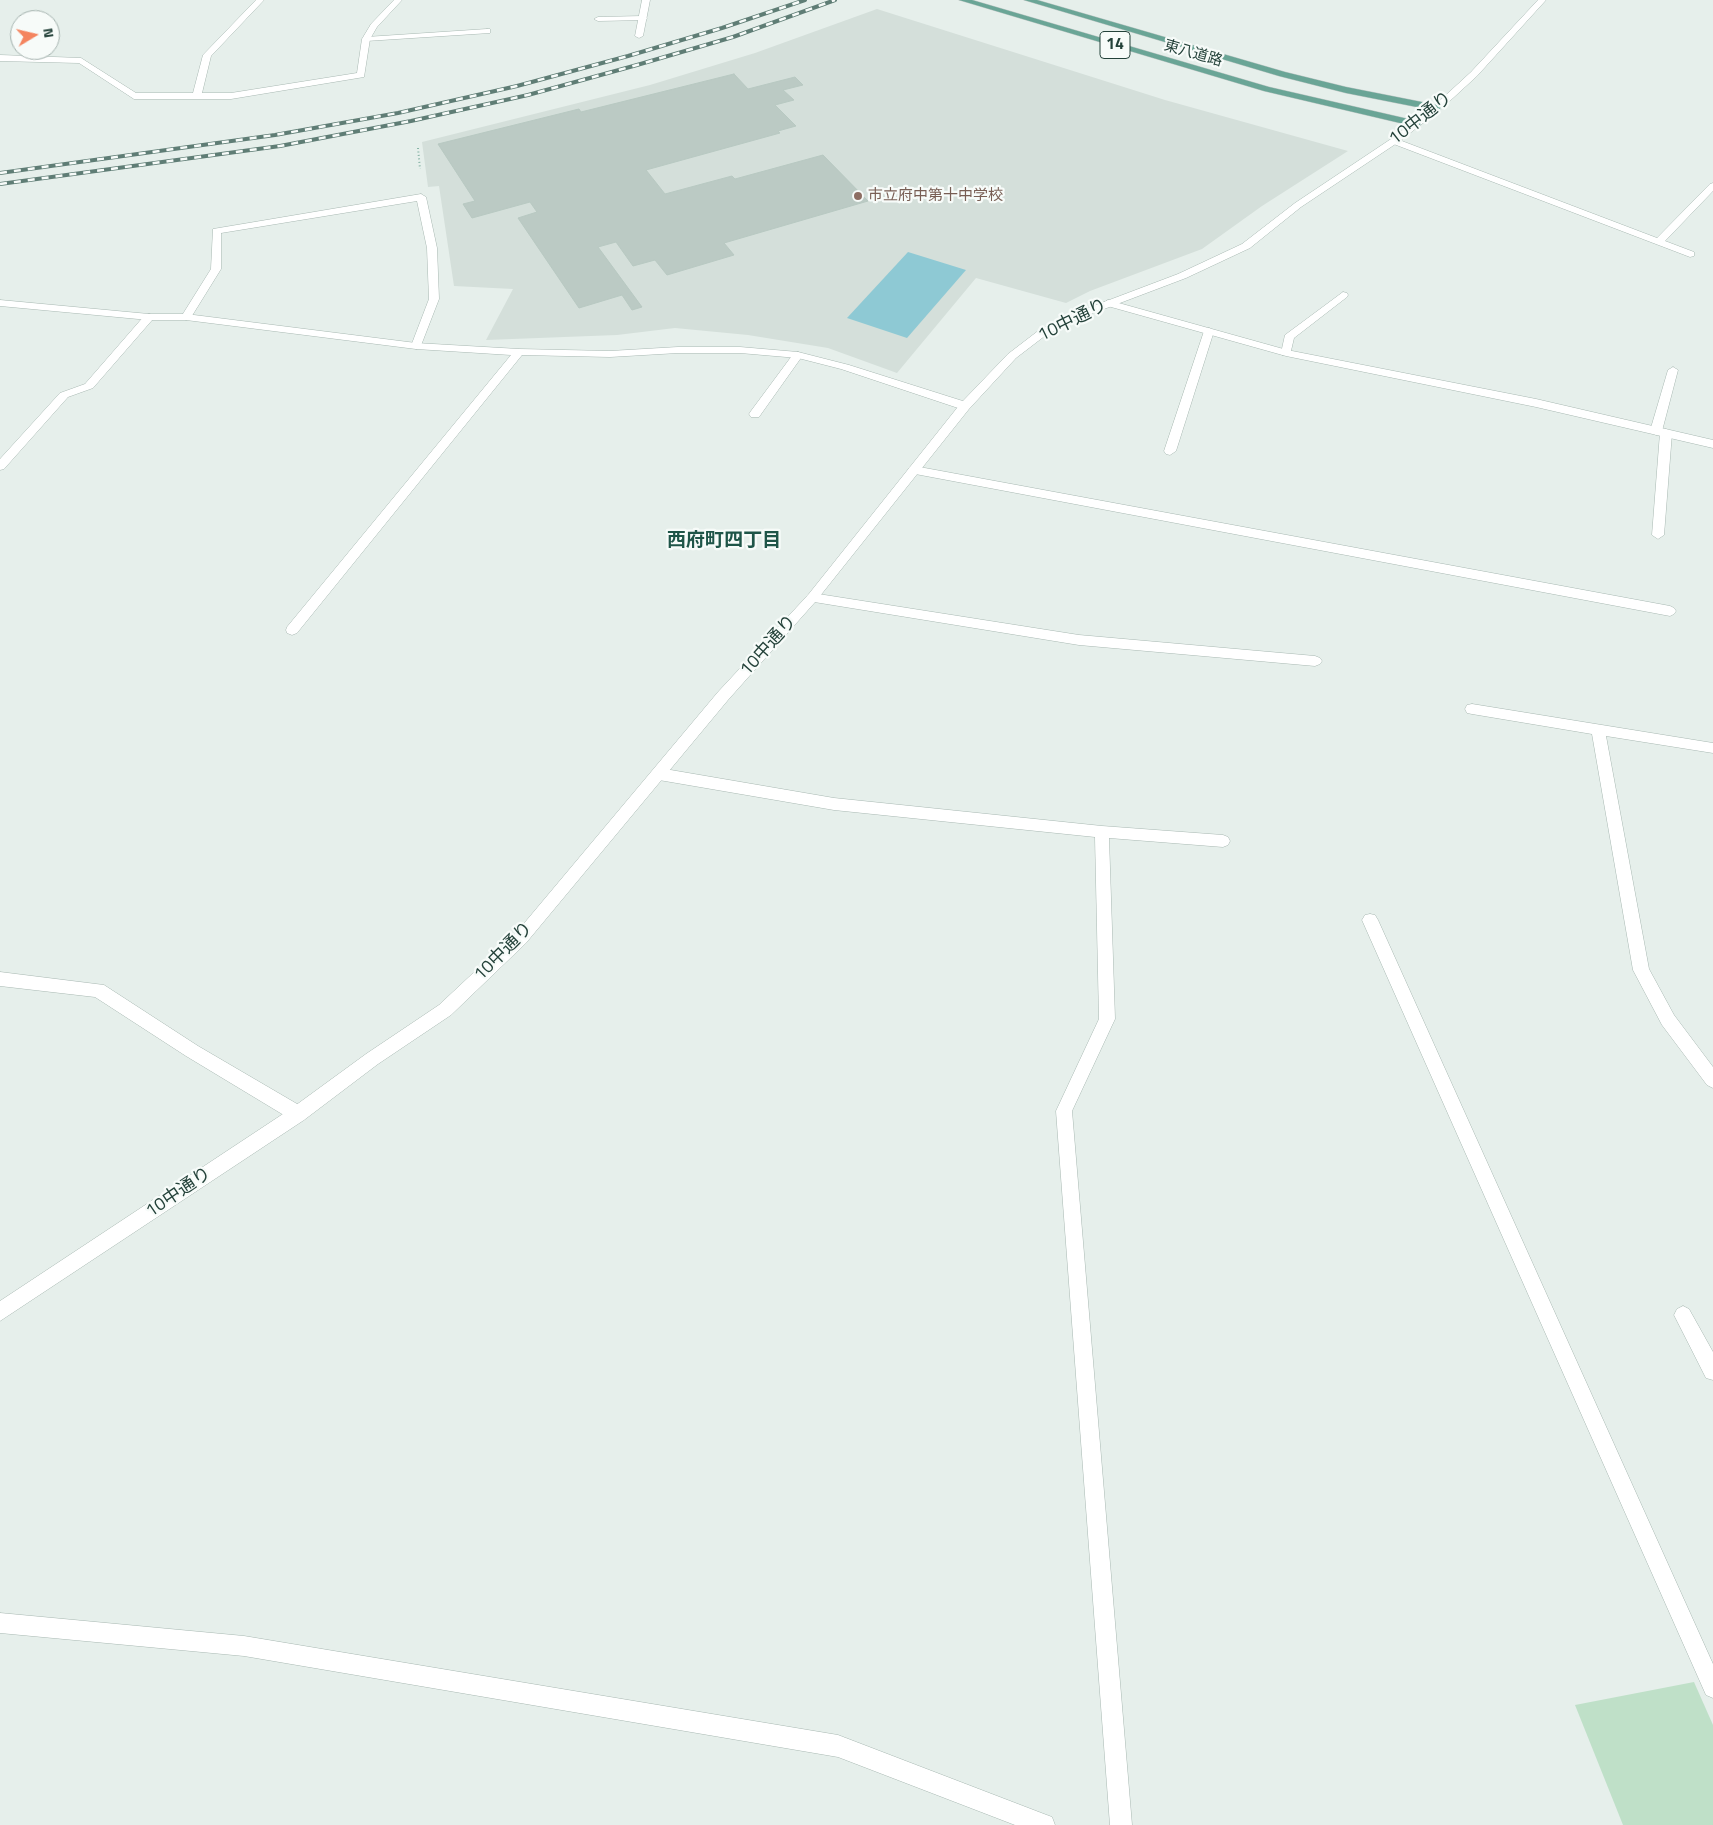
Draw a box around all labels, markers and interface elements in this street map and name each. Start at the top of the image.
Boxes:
north arrow [10,10,60,60]
text: N [38,26,60,39]
road number: 14 [1100,32,1130,58]
street label: 東八道路 [1162,37,1224,71]
street label: 10中通り [1385,88,1457,150]
place label: 市立府中第十中学校 [868,187,1003,205]
marker: 市立府中第十中学校 [852,190,864,202]
street label: 10中通り [1035,295,1111,347]
district label: 西府町四丁目 [667,530,781,552]
street label: 10中通り [736,611,802,681]
street label: 10中通り [470,918,538,986]
street label: 10中通り [142,1163,216,1223]

